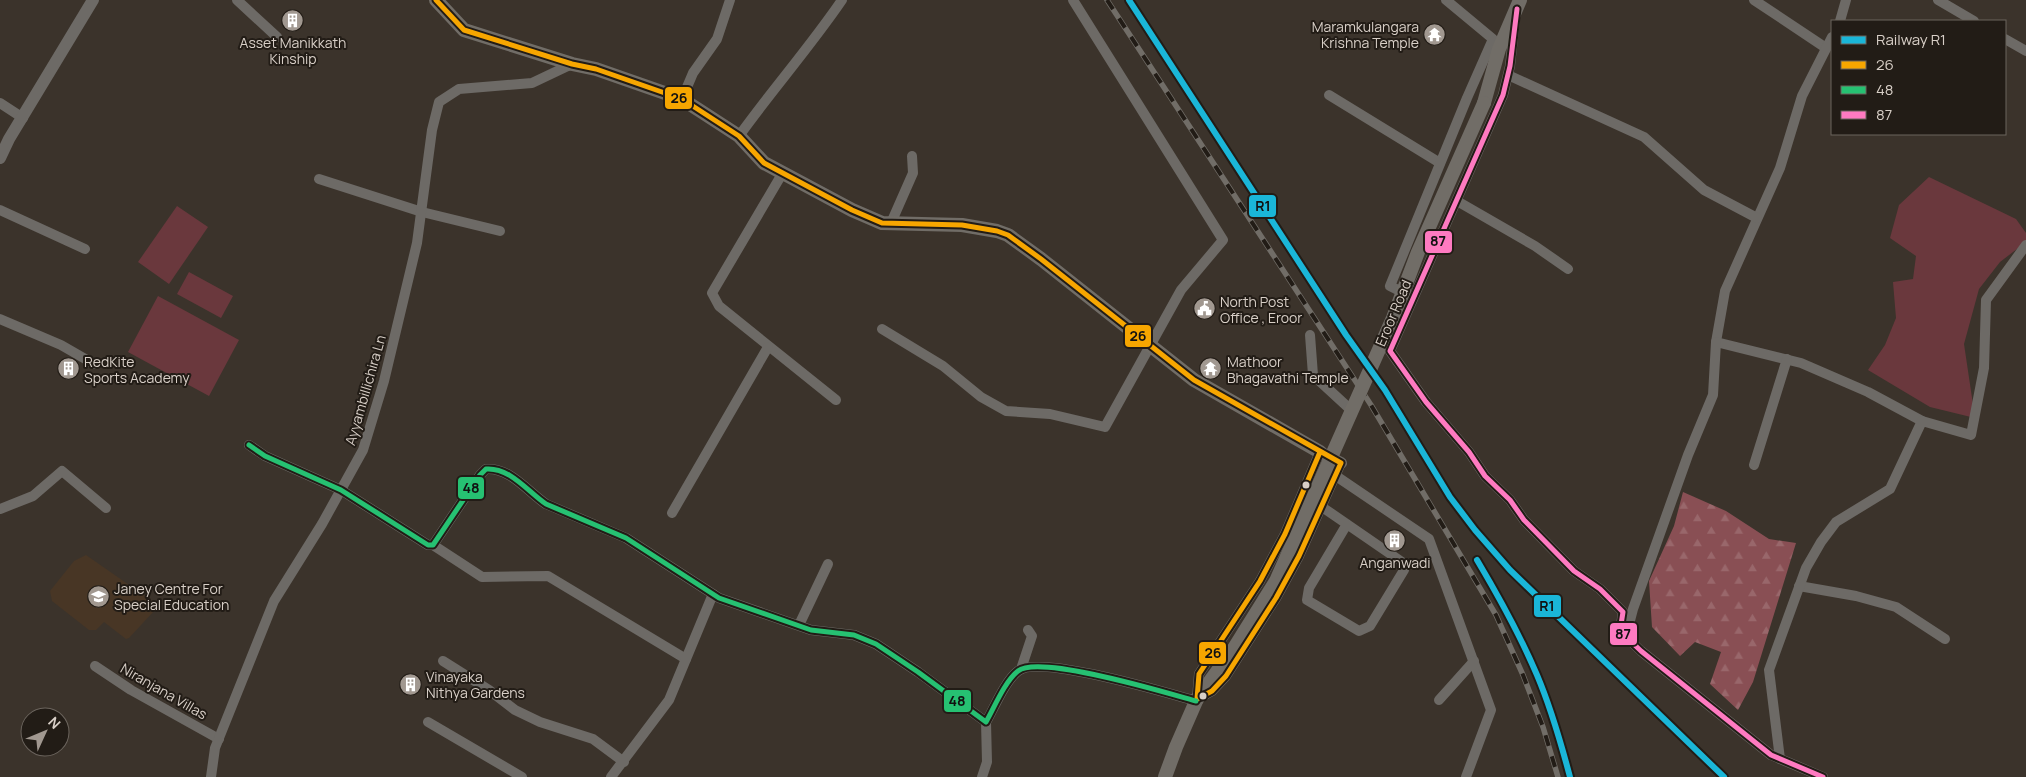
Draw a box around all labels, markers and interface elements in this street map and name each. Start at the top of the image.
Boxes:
building icon: Asset Manikkath Kinship [281,8,305,32]
place label: Maramkulangara Krishna Temple [1312,17,1419,52]
legend [1831,20,2006,135]
temple icon: Maramkulangara Krishna Temple [1423,22,1447,46]
text: Railway R1 [1876,29,1946,50]
place label: Asset Manikkath Kinship [240,33,346,68]
text: 26 [1876,54,1894,75]
text: 48 [1876,79,1894,100]
line badge: 26 [664,86,693,110]
text: 26 [670,88,688,107]
text: 87 [1876,104,1892,125]
line badge: R1 [1248,194,1277,218]
text: R1 [1255,196,1271,215]
line badge: 87 [1424,230,1453,254]
text: 87 [1430,231,1446,250]
street label: Eroor Road [1370,277,1416,349]
place label: North Post Office , Eroor [1220,292,1302,327]
public building icon: North Post Office , Eroor [1192,297,1216,321]
line badge: 26 [1124,324,1152,348]
text: 26 [1129,326,1147,345]
street label: Ayyambillichira Ln [340,333,390,447]
place label: RedKite Sports Academy [84,352,190,387]
place label: Mathoor Bhagavathi Temple [1227,352,1349,387]
building icon: RedKite Sports Academy [56,357,80,381]
temple icon: Mathoor Bhagavathi Temple [1199,357,1223,381]
line badge: 48 [457,476,485,500]
text: 48 [462,478,480,497]
unlabelled marker [1301,480,1311,490]
building icon: Anganwadi [1383,528,1407,552]
place label: Anganwadi [1359,553,1431,572]
place label: Janey Centre For Special Education [114,579,229,614]
school or university icon: Janey Centre For Special Education [86,584,110,608]
line badge: R1 [1533,594,1562,618]
text: R1 [1539,596,1555,615]
line badge: 87 [1609,622,1638,646]
text: 87 [1615,624,1631,643]
line badge: 26 [1198,641,1227,665]
text: 26 [1204,643,1222,662]
street label: Niranjana Villas [117,659,211,723]
place label: Vinayaka Nithya Gardens [426,667,525,702]
building icon: Vinayaka Nithya Gardens [398,672,422,696]
line badge: 48 [943,689,972,713]
text: 48 [948,691,966,710]
unlabelled marker [1198,691,1208,701]
north arrow [20,707,70,757]
text: N [44,712,65,733]

